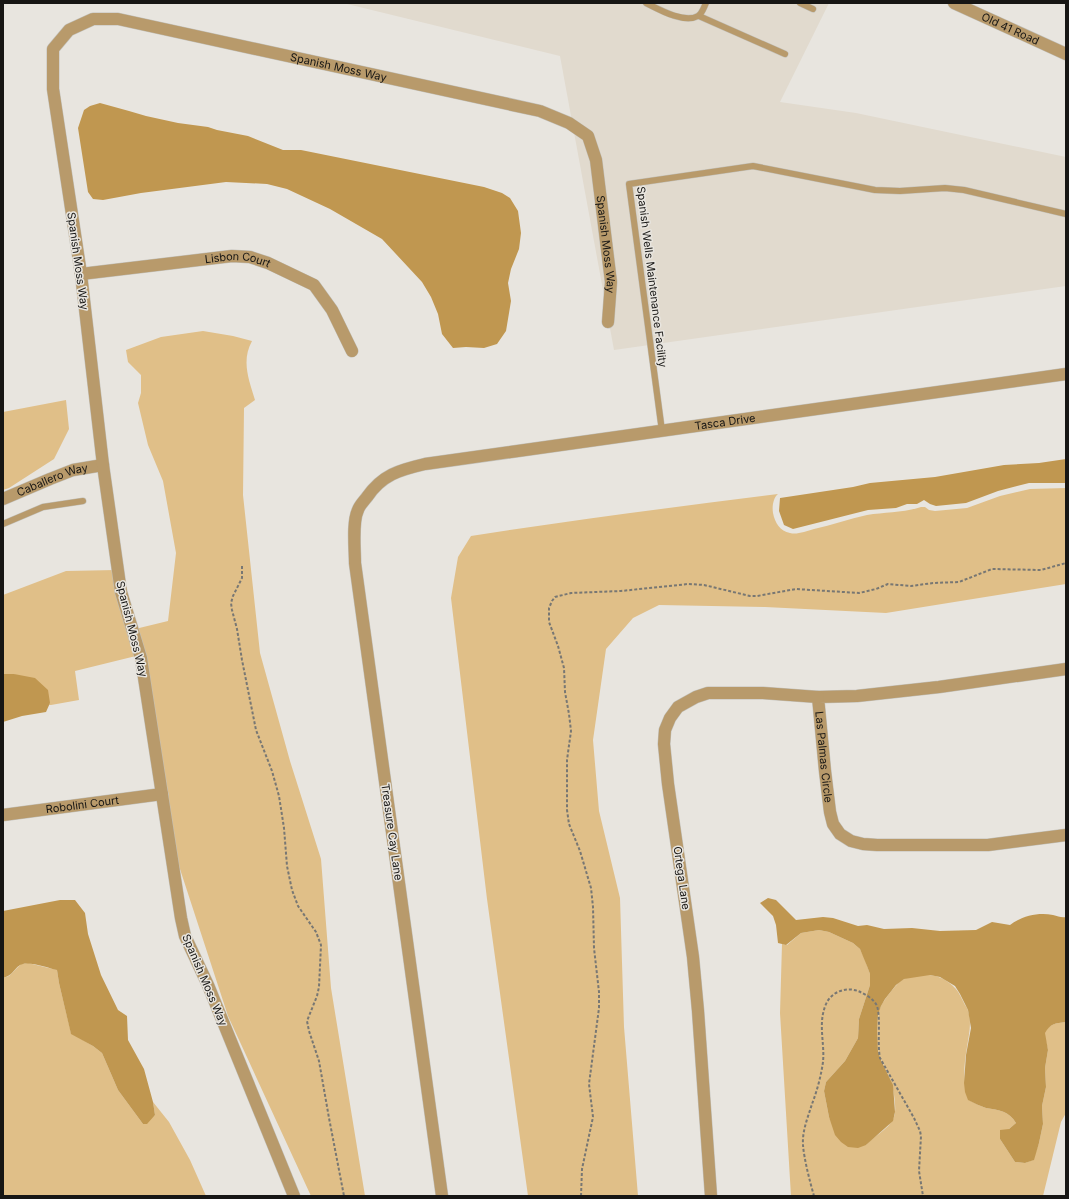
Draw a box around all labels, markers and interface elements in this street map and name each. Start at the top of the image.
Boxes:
street label: Old 41 Road [979,9,1042,48]
street label: Spanish Moss Way [289,50,388,84]
street label: Spanish Wells Maintenance Facility [634,186,670,368]
street label: Spanish Moss Way [593,195,618,294]
street label: Spanish Moss Way [64,211,92,311]
street label: Lisbon Court [204,249,273,270]
street label: Tasca Drive [694,411,756,433]
street label: Caballero Way [14,461,89,499]
street label: Spanish Moss Way [113,580,151,678]
street label: Las Palmas Circle [812,710,836,804]
street label: Treasure Cay Lane [378,783,406,881]
street label: Robolini Court [45,793,120,816]
street label: Ortega Lane [671,845,693,911]
street label: Spanish Moss Way [179,932,231,1028]

